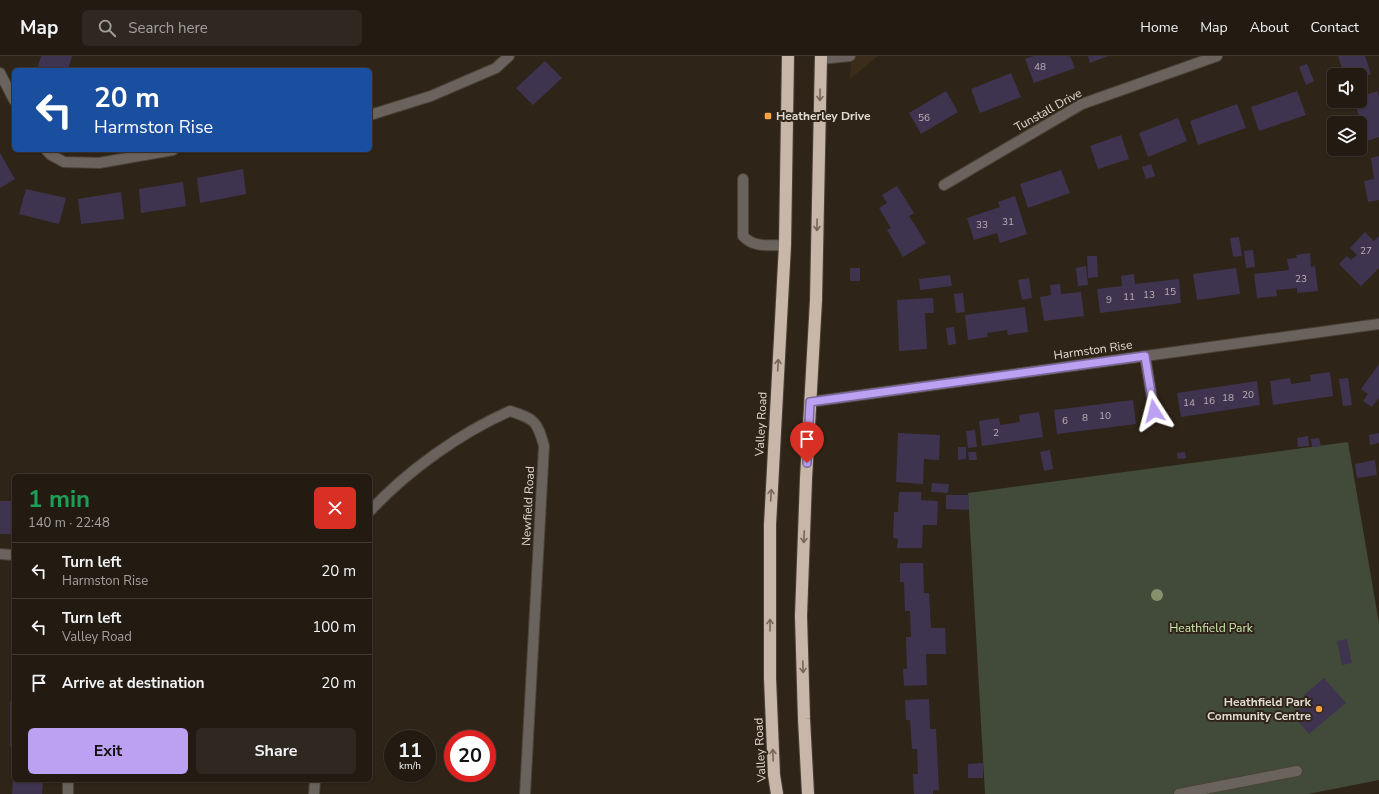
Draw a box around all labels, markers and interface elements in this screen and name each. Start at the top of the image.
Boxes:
search box [82,10,362,46]
text: Map [20,15,58,41]
icon: search [96,17,118,39]
text: Search here [128,18,208,38]
text: Home [1140,18,1178,37]
text: Map [1200,18,1228,37]
text: About [1250,18,1289,37]
text: Contact [1311,18,1359,37]
house number: 48 [1034,60,1046,74]
map controls [1327,68,1367,156]
button: sound [1327,68,1367,108]
text: 20 m [94,79,160,117]
icon: left [28,84,80,136]
street label: Tunstall Drive [1011,85,1085,135]
one-way arrow [816,88,824,101]
place label: Heatherley Drive [776,108,871,124]
marker: Heatherley Drive [763,111,773,121]
house number: 56 [918,111,930,125]
text: Harmston Rise [94,115,213,139]
button: layers [1327,116,1367,156]
house number: 31 [1002,215,1014,229]
one-way arrow [814,218,821,231]
house number: 33 [976,218,988,232]
house number: 27 [1360,244,1372,258]
house number: 23 [1295,272,1307,286]
house number: 15 [1164,285,1176,299]
house number: 13 [1143,288,1155,302]
house number: 11 [1123,290,1135,304]
house number: 9 [1106,293,1112,307]
street label: Harmston Rise [1053,337,1133,363]
one-way arrow [775,359,782,372]
house number: 20 [1242,388,1254,402]
position arrow [1133,390,1175,432]
street label: Valley Road [751,391,771,458]
house number: 18 [1222,391,1234,405]
house number: 16 [1203,394,1215,408]
house number: 14 [1183,396,1195,410]
house number: 10 [1099,409,1111,423]
house number: 8 [1082,411,1088,425]
house number: 6 [1062,414,1068,428]
pin [790,422,824,463]
house number: 2 [993,426,999,440]
icon: arrive [796,428,818,450]
street label: Newfield Road [518,466,538,546]
text: 1 min [28,483,90,515]
button: close [314,487,356,529]
one-way arrow [768,489,775,502]
text: 140 m · 22:48 [28,514,110,532]
one-way arrow [800,530,808,543]
text: Turn left [62,552,121,572]
icon: left [28,560,50,582]
text: 20 m [321,561,356,581]
text: Harmston Rise [62,572,148,590]
text: Turn left [62,608,121,628]
icon: left [28,616,50,638]
text: 100 m [312,617,356,637]
one-way arrow [766,619,774,632]
park label: Heathfield Park [1169,620,1254,636]
text: Valley Road [62,628,132,646]
one-way arrow [799,660,806,673]
icon: arrive [28,672,50,694]
text: Arrive at destination [62,673,205,693]
text: 20 m [321,673,356,693]
place label: Heathfield Park Community Centre [1207,694,1312,724]
marker: Heathfield Park Community Centre [1314,704,1324,714]
street label: Valley Road [750,717,770,784]
button: Exit [28,728,188,774]
button: Share [196,728,356,774]
speed limit sign: 20 [444,730,496,782]
text: 11 [398,737,422,764]
one-way arrow [770,749,777,762]
text: km/h [399,759,421,773]

